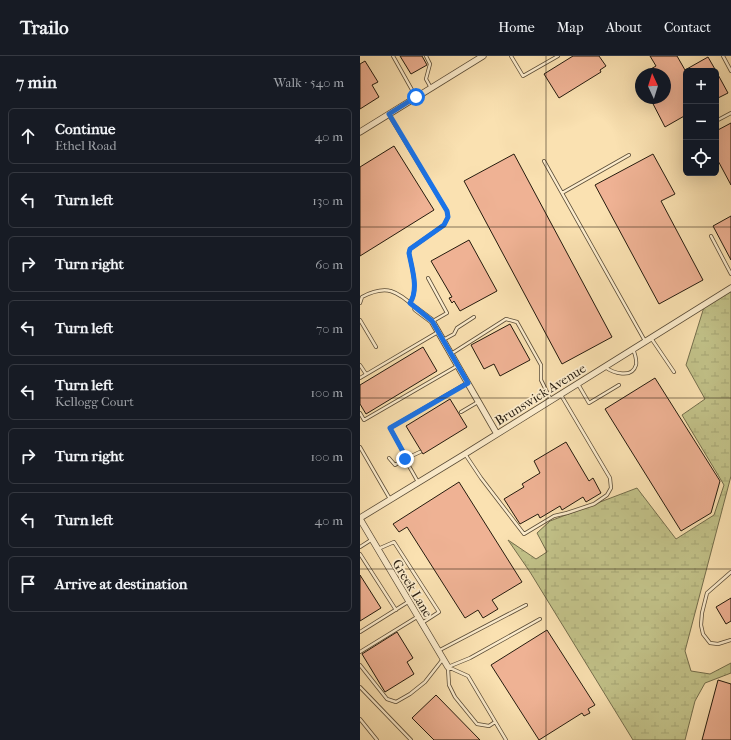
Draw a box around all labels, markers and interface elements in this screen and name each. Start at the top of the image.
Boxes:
text: Trailo [20,17,69,39]
text: Home [498,19,535,36]
text: Map [557,19,584,36]
text: About [606,19,642,36]
text: Contact [664,19,711,36]
north arrow [635,68,671,104]
map controls [683,68,719,176]
button: + [683,68,719,104]
text: 7 min [16,72,57,92]
text: Walk · 540 m [274,75,344,90]
route start [407,88,425,106]
button: − [683,104,719,140]
text: Continue [55,120,115,138]
icon: ahead [17,125,39,147]
text: 40 m [315,129,343,144]
text: Ethel Road [55,138,117,153]
button: locate [683,140,719,176]
icon: left [17,189,39,211]
text: Turn left [55,191,113,209]
text: 130 m [312,193,343,208]
icon: right [17,253,39,275]
text: Turn right [55,255,124,273]
text: 60 m [315,257,343,272]
icon: left [17,317,39,339]
text: Turn left [55,319,113,337]
text: 70 m [316,321,343,336]
street label: Brunswick Avenue [492,360,589,428]
text: Turn left [55,376,113,394]
icon: left [17,381,39,403]
text: 100 m [310,385,343,400]
text: Kellogg Court [55,394,134,409]
icon: right [17,445,39,467]
text: Turn right [55,447,124,465]
text: 100 m [310,449,343,464]
route end [396,450,414,468]
icon: left [17,509,39,531]
text: Turn left [55,511,113,529]
text: 40 m [315,513,343,528]
street label: Greek Lane [389,557,436,620]
icon: arrive [17,573,39,595]
text: Arrive at destination [55,575,187,593]

